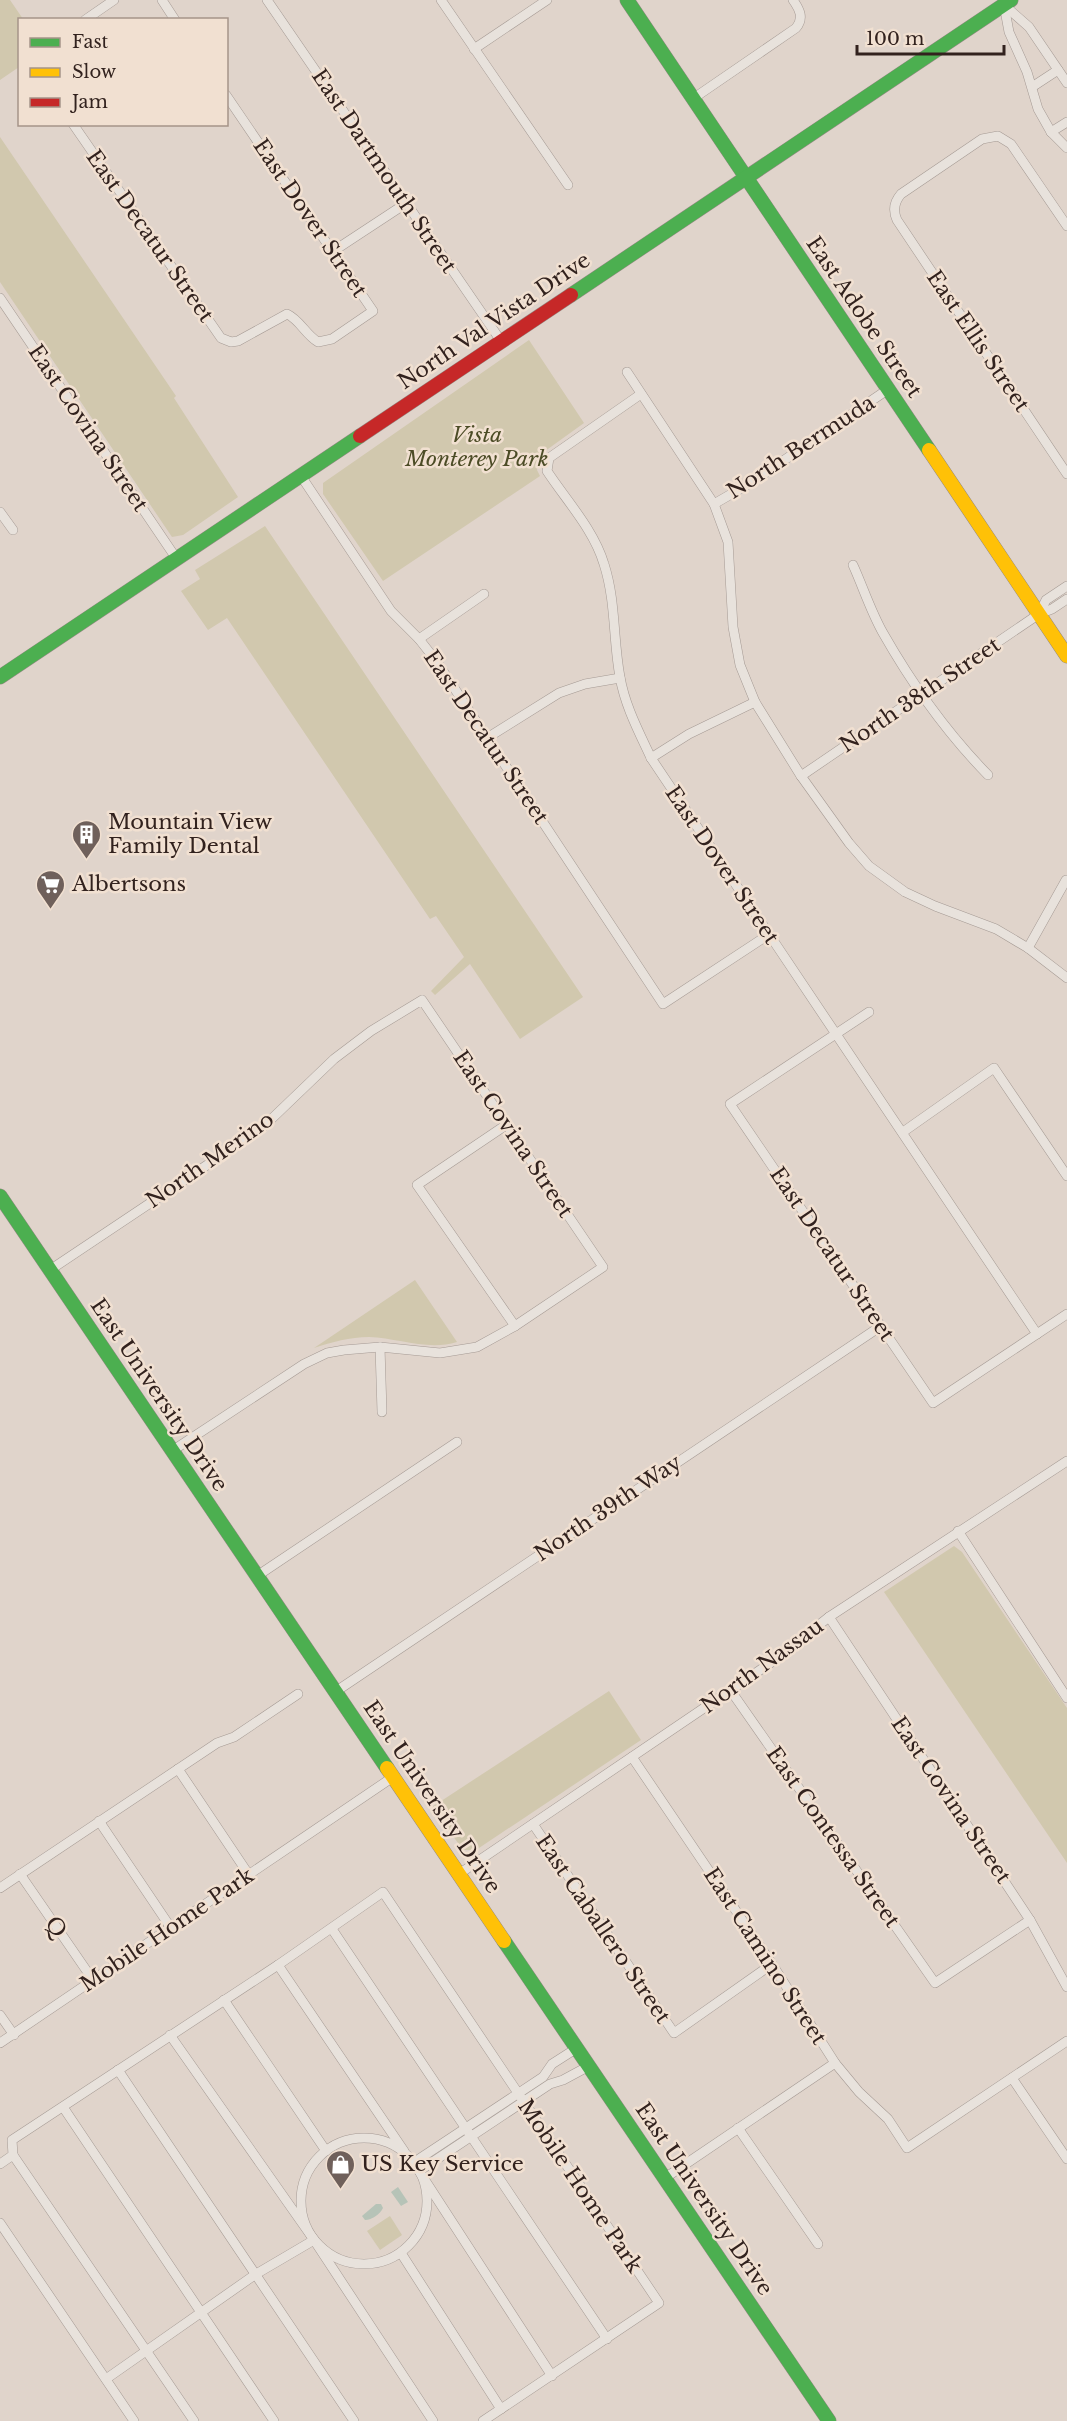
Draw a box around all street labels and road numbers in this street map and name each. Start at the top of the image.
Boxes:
street label: East Dartmouth Street [306,64,462,278]
street label: East Dover Street [247,134,373,302]
street label: East Decatur Street [81,145,219,327]
street label: East Adobe Street [801,232,927,402]
street label: North Val Vista Drive [393,247,595,395]
street label: East Ellis Street [921,265,1035,417]
street label: East Covina Street [23,340,153,516]
street label: North Bermuda [722,389,880,504]
street label: North 38th Street [835,632,1005,758]
street label: East Decatur Street [418,645,554,829]
street label: East Dover Street [659,781,785,949]
street label: East Covina Street [448,1046,578,1222]
street label: North Merino [141,1106,279,1214]
street label: East Decatur Street [764,1162,900,1346]
street label: East University Drive [85,1294,233,1496]
street label: North 39th Way [529,1449,687,1567]
street label: North Nassau [696,1613,828,1719]
street label: East University Drive [358,1696,506,1898]
street label: East Covina Street [886,1712,1016,1888]
street label: East Contessa Street [761,1741,905,1933]
street label: East Caballero Street [530,1829,676,2029]
street label: Mobile Home Park [75,1862,259,1998]
street label: East Camino Street [698,1863,832,2049]
street label: Q [40,1911,72,1943]
street label: Mobile Home Park [512,2094,648,2278]
street label: East University Drive [630,2098,778,2300]

